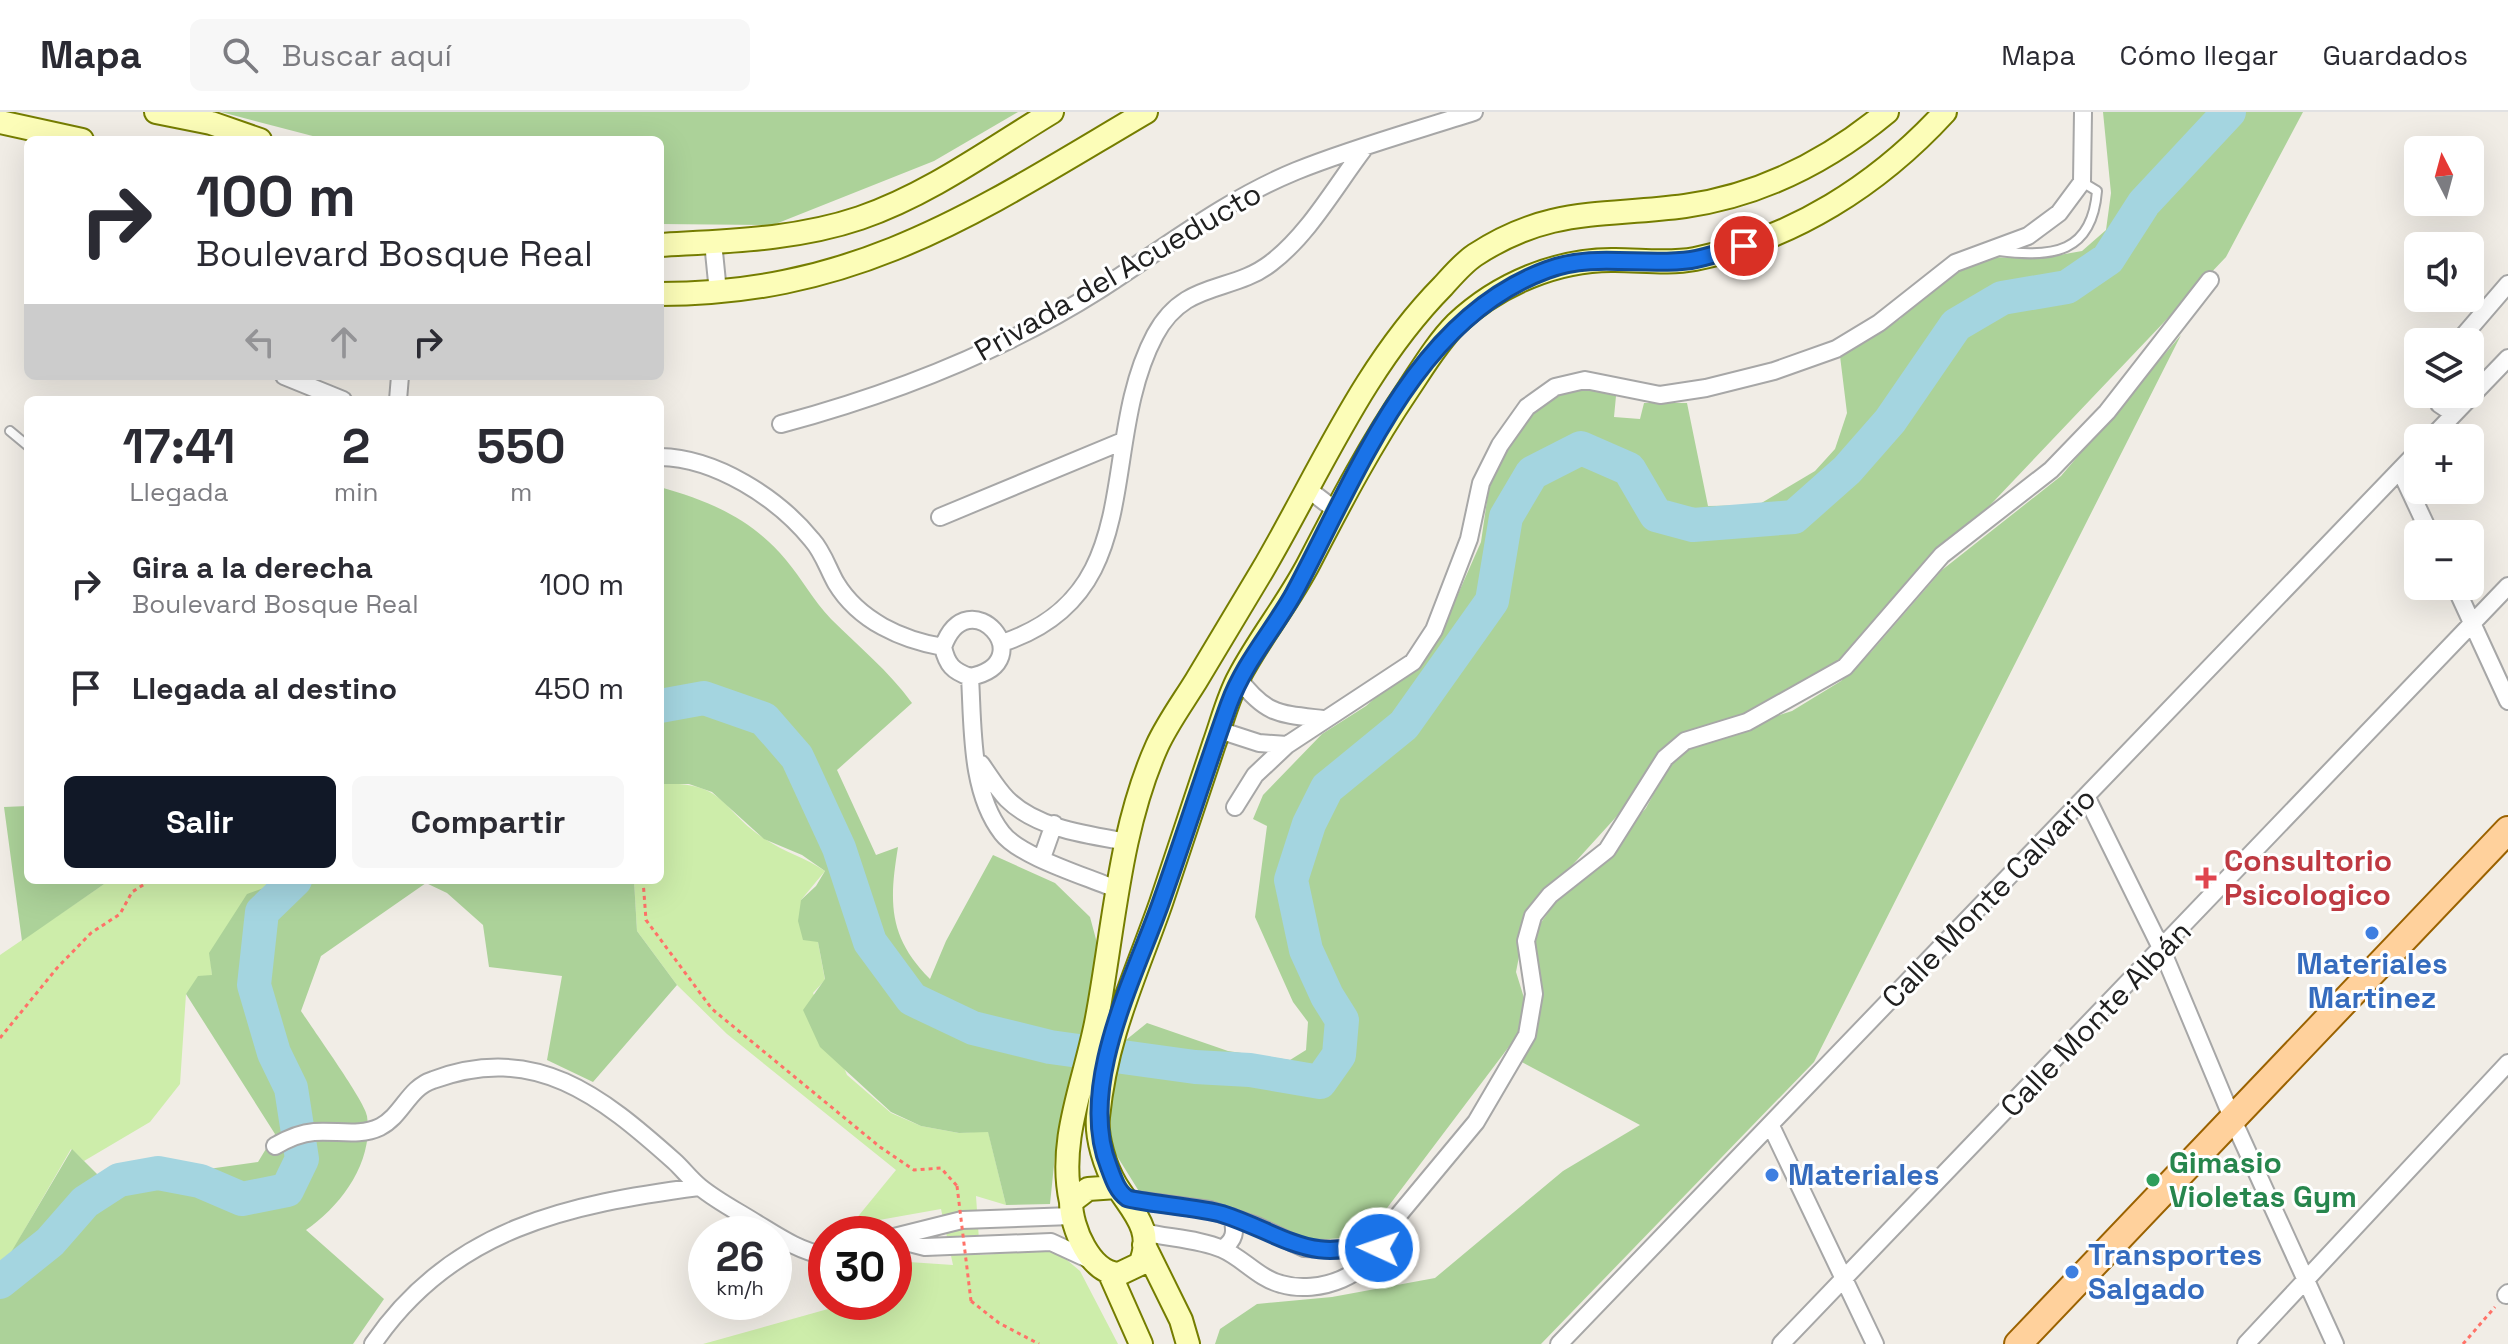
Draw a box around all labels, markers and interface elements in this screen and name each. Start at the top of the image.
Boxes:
search box [190,19,750,91]
text: Mapa [40,31,142,79]
icon: search [218,33,262,77]
text: Buscar aquí [282,36,452,75]
text: Mapa [2001,37,2076,73]
text: Cómo llegar [2120,37,2278,73]
text: Guardados [2322,37,2468,73]
north arrow [2404,136,2484,216]
map controls [2404,136,2484,600]
text: 100 m [196,161,356,232]
icon: right [64,168,168,272]
street label: Privada del Acueducto [967,173,1268,370]
pin [1710,212,1778,280]
icon: arrive [1722,224,1766,268]
text: Boulevard Bosque Real [196,231,593,277]
button: sound [2404,232,2484,312]
icon: left [238,320,282,364]
icon: ahead [322,320,366,364]
icon: right [406,320,450,364]
button: layers [2404,328,2484,408]
text: 17:41 [122,416,235,477]
text: 2 [342,416,370,477]
text: 550 [477,416,566,477]
button: + [2404,424,2484,504]
text: Llegada [129,475,228,509]
text: min [334,475,378,509]
text: m [510,475,532,509]
button: − [2404,520,2484,600]
text: Gira a la derecha [132,548,373,587]
icon: right [64,562,108,606]
text: 100 m [539,565,624,604]
text: Boulevard Bosque Real [132,587,419,621]
icon: arrive [64,666,108,710]
text: Llegada al destino [132,669,397,708]
text: 450 m [535,669,624,708]
button: Salir [64,776,336,868]
button: Compartir [352,776,624,868]
street label: Calle Monte Calvario [1873,779,2104,1016]
place label: Consultorio Psicologico [2224,841,2392,914]
marker: Consultorio Psicologico [2195,867,2217,889]
street label: Calle Monte Albán [1992,912,2200,1125]
marker: Materiales Martinez [2363,924,2381,942]
place label: Materiales Martinez [2296,944,2448,1017]
place label: Gimasio Violetas Gym [2169,1143,2357,1216]
place label: Materiales [1788,1155,1939,1194]
marker: Materiales [1763,1166,1781,1184]
marker: Gimasio Violetas Gym [2144,1171,2162,1189]
position arrow [1337,1206,1421,1290]
speed limit sign: 30 [808,1216,912,1320]
text: 26 [716,1232,764,1283]
place label: Transportes Salgado [2088,1235,2262,1308]
marker: Transportes Salgado [2063,1263,2081,1281]
text: km/h [716,1275,764,1301]

